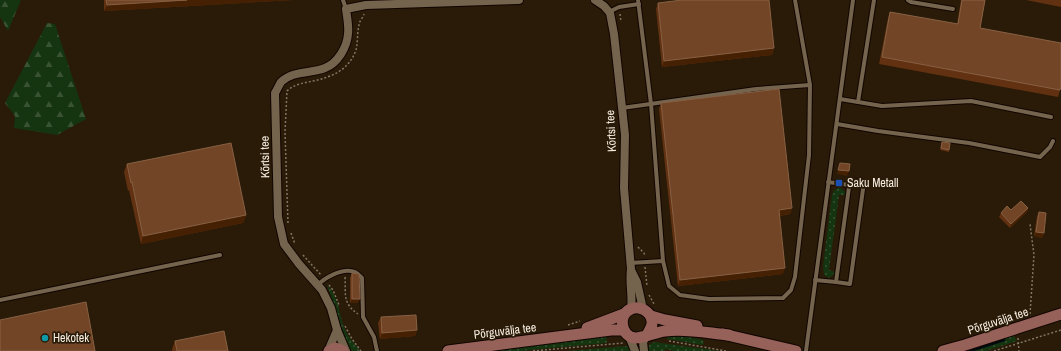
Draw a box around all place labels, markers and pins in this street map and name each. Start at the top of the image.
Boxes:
place label: Saku Metall [847,175,898,191]
marker: Saku Metall [834,178,844,188]
place label: Hekotek [53,330,89,346]
marker: Hekotek [40,333,50,343]

